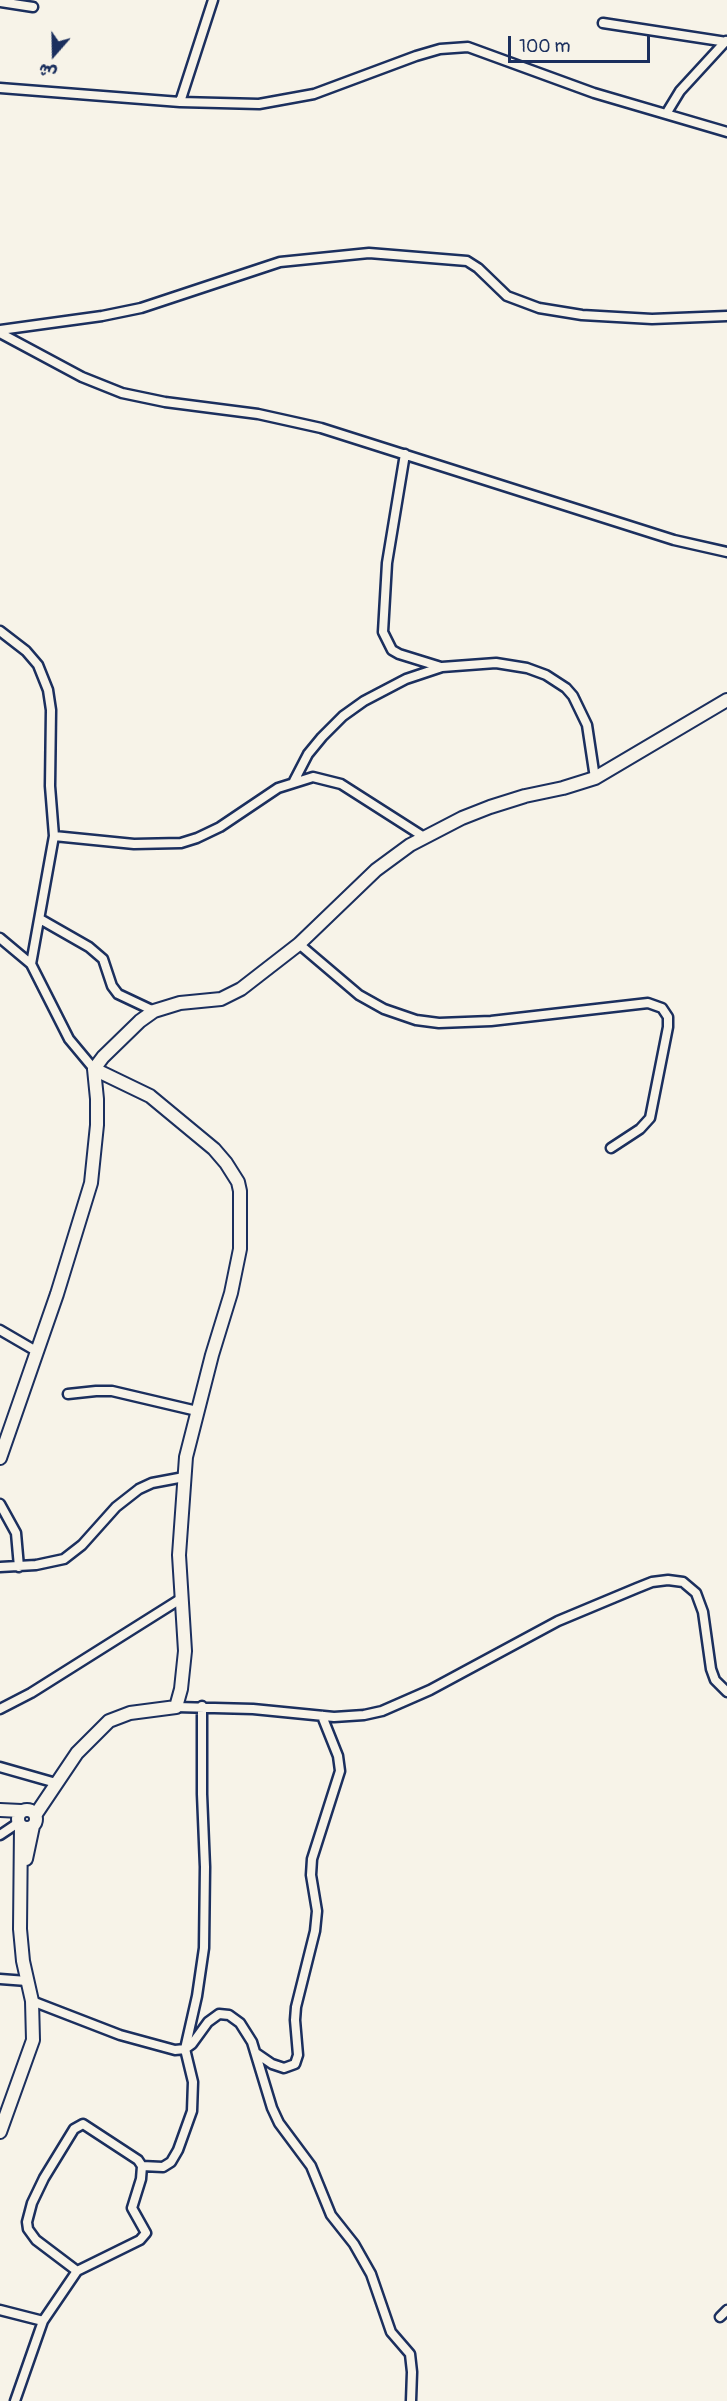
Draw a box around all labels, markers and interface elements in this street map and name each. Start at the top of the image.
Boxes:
north arrow [24,24,84,84]
scale bar [511,24,654,62]
text: 100 m [519,35,571,58]
text: ش [36,59,60,83]

